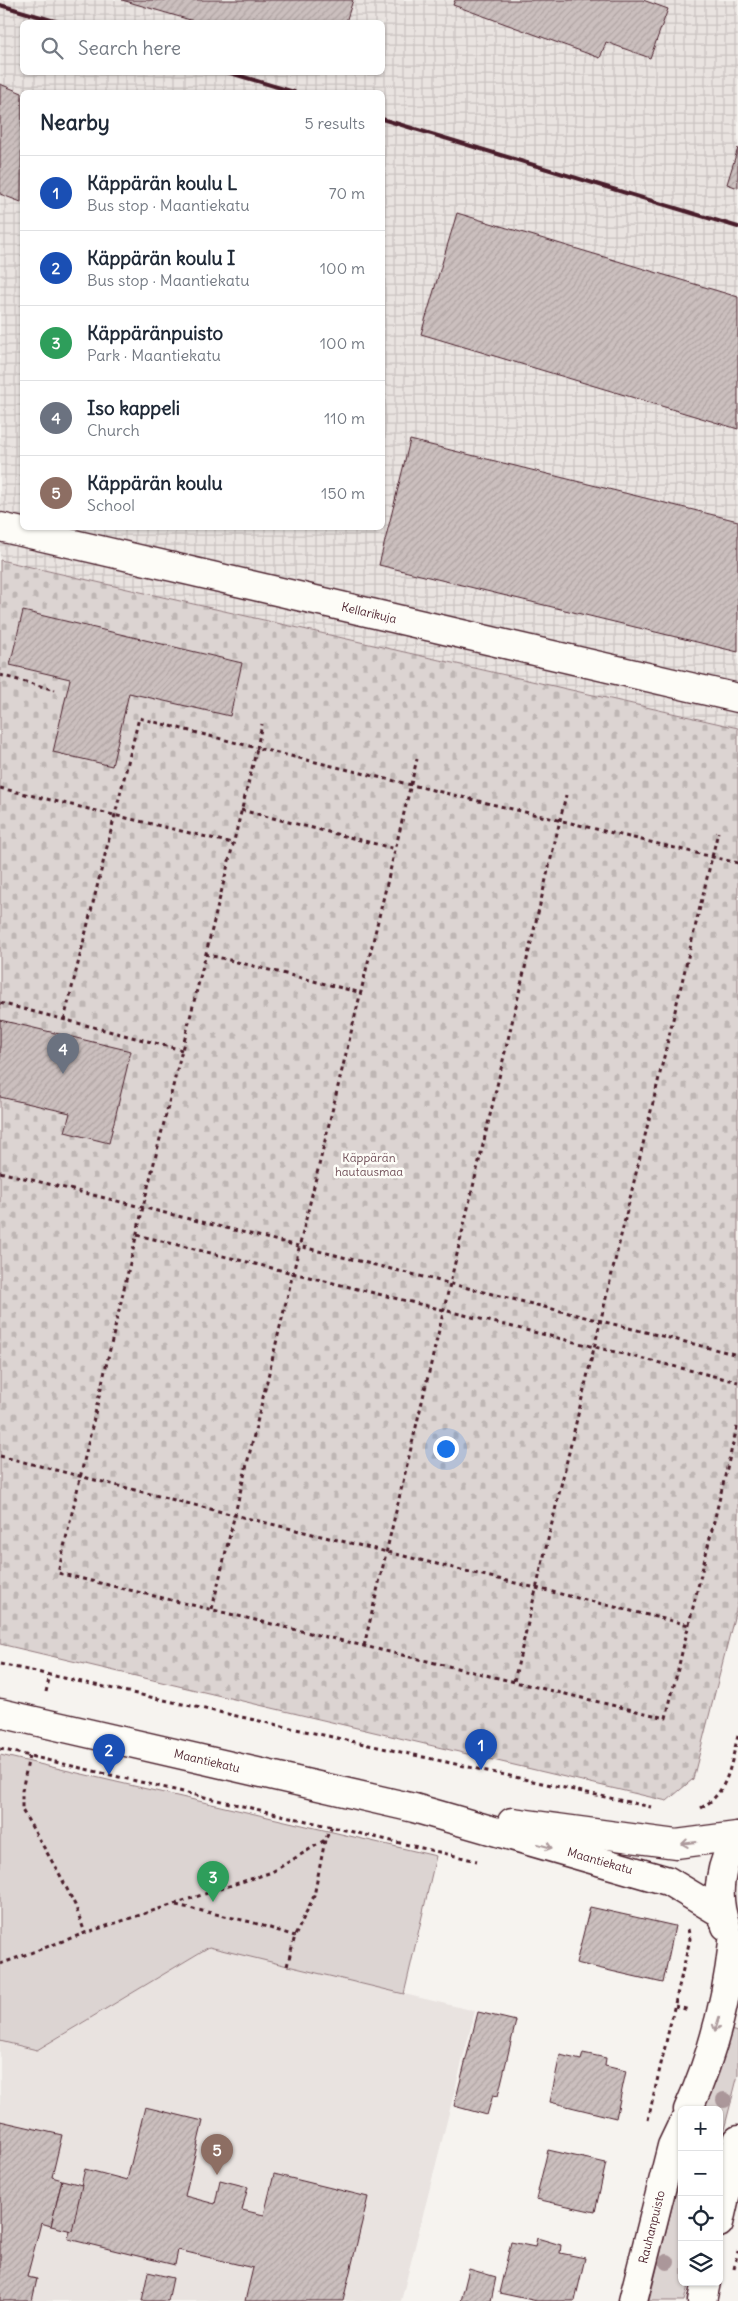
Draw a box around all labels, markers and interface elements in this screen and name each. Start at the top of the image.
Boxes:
search box [20,20,385,75]
icon: search [38,34,66,62]
text: Search here [78,36,181,60]
text: Nearby [40,109,110,136]
text: 5 results [304,113,365,133]
text: Käppärän koulu L [87,171,237,195]
text: 1 [53,183,59,203]
text: 70 m [329,183,365,203]
text: Bus stop · Maantiekatu [87,195,250,215]
text: Käppärän koulu I [87,246,235,270]
text: 2 [52,258,60,278]
text: 100 m [320,258,365,278]
text: Bus stop · Maantiekatu [87,270,250,290]
text: Käppäränpuisto [87,321,223,345]
text: 3 [51,333,61,353]
text: 100 m [320,333,365,353]
text: Park · Maantiekatu [87,345,221,365]
text: Iso kappeli [87,396,180,420]
text: 4 [51,408,61,428]
text: 110 m [324,408,365,428]
text: Church [87,420,140,440]
text: Käppärän koulu [87,471,223,495]
text: 5 [51,483,61,503]
text: 150 m [321,483,365,503]
text: School [87,495,135,515]
street label: Kellarikuja [340,599,398,626]
pin: 4 [47,1033,79,1074]
park label: Käppärän hautausmaa [335,1150,403,1179]
your location [433,1436,459,1462]
pin: 1 [465,1729,497,1770]
pin: 2 [93,1734,125,1775]
street label: Maantiekatu [173,1746,242,1775]
one-way arrow [681,1838,697,1848]
one-way arrow [537,1841,553,1851]
street label: Maantiekatu [566,1844,635,1877]
pin: 3 [197,1861,229,1902]
one-way arrow [712,2016,722,2032]
map controls [678,2106,723,2286]
button: + [678,2106,723,2151]
pin: 5 [201,2134,233,2175]
button: − [678,2151,723,2196]
street label: Rauhanpuisto [635,2188,668,2265]
button: locate [678,2196,723,2241]
button: layers [678,2241,723,2286]

